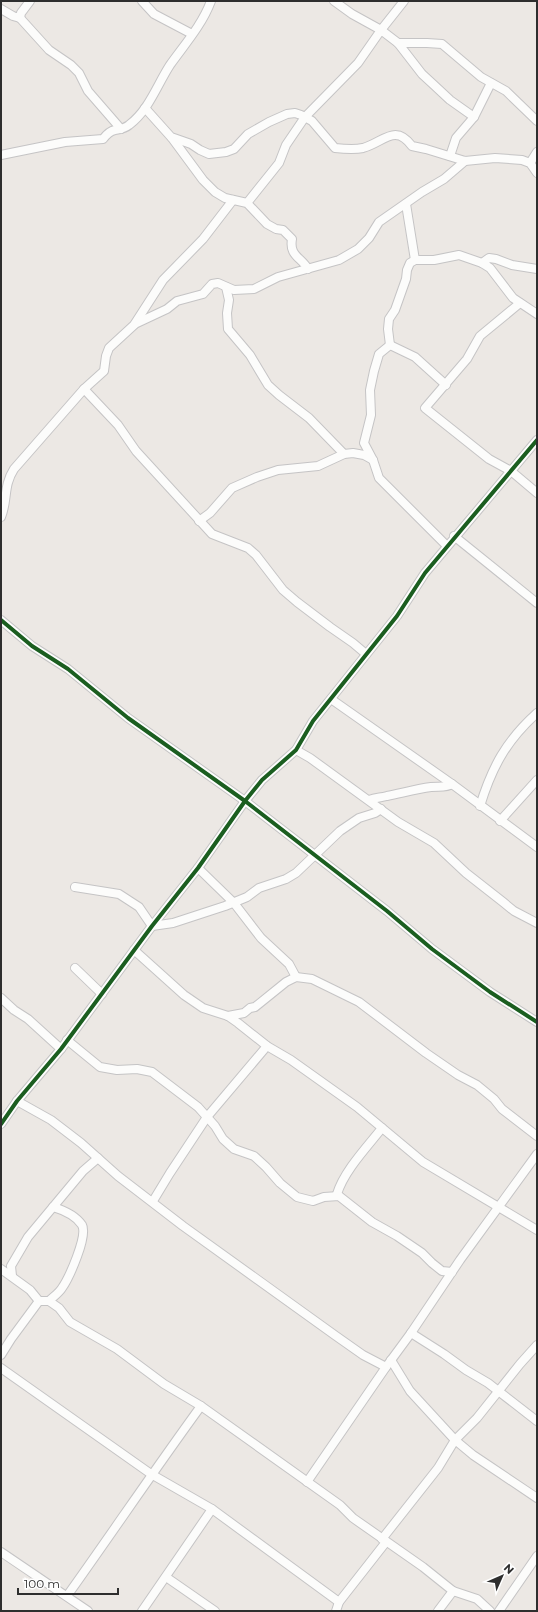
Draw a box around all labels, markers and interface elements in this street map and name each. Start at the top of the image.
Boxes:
north arrow [482,1556,522,1596]
text: N [501,1561,517,1577]
scale bar [18,1570,118,1596]
text: 100 m [24,1576,60,1591]

